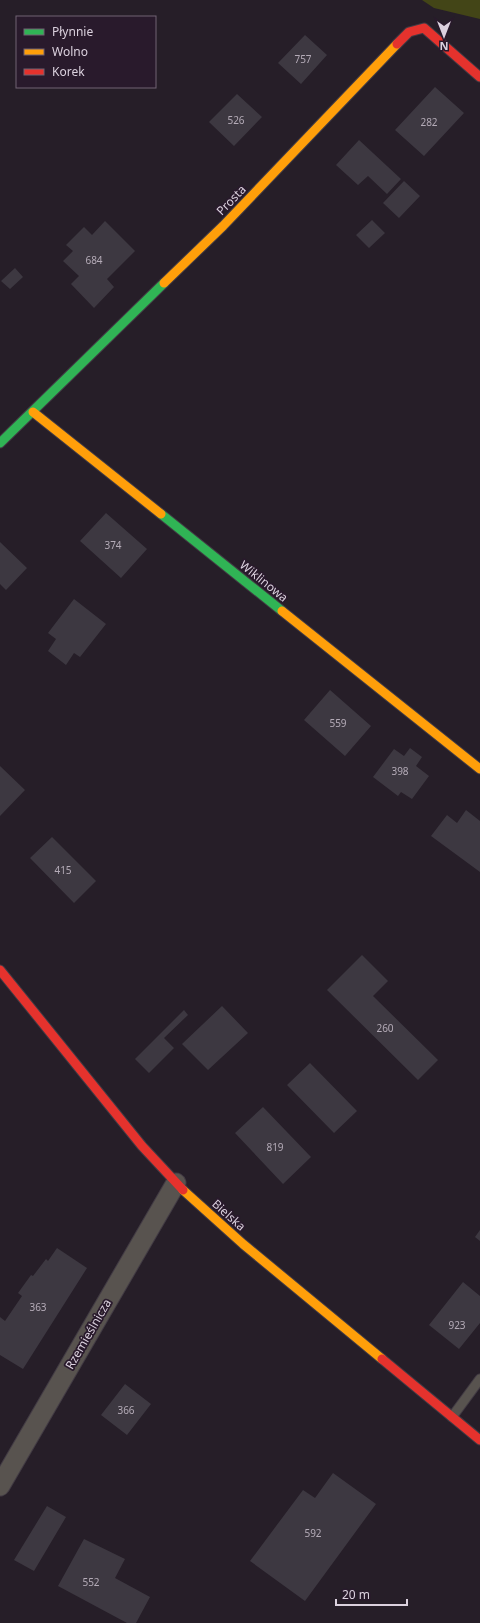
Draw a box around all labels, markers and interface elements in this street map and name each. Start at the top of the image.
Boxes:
legend [16,16,156,88]
north arrow [424,16,464,56]
text: Płynnie [52,23,93,40]
text: N [440,39,448,54]
text: Wolno [52,43,88,60]
house number: 757 [294,52,312,66]
text: Korek [52,63,85,80]
house number: 526 [227,113,245,127]
house number: 282 [420,115,438,129]
street label: Prosta [212,181,250,219]
house number: 684 [85,253,103,267]
house number: 374 [104,538,122,552]
street label: Wiklinowa [236,556,292,606]
house number: 559 [329,716,347,730]
house number: 398 [391,764,409,778]
house number: 415 [54,863,72,877]
house number: 260 [376,1021,394,1035]
house number: 819 [266,1140,284,1154]
street label: Bielska [209,1195,249,1235]
street label: Rzemieślnicza [61,1296,115,1372]
house number: 363 [29,1300,47,1314]
house number: 923 [448,1318,466,1332]
house number: 366 [117,1403,135,1417]
house number: 592 [304,1526,322,1540]
house number: 552 [82,1575,100,1589]
scale bar [336,1581,407,1607]
text: 20 m [342,1586,370,1603]

